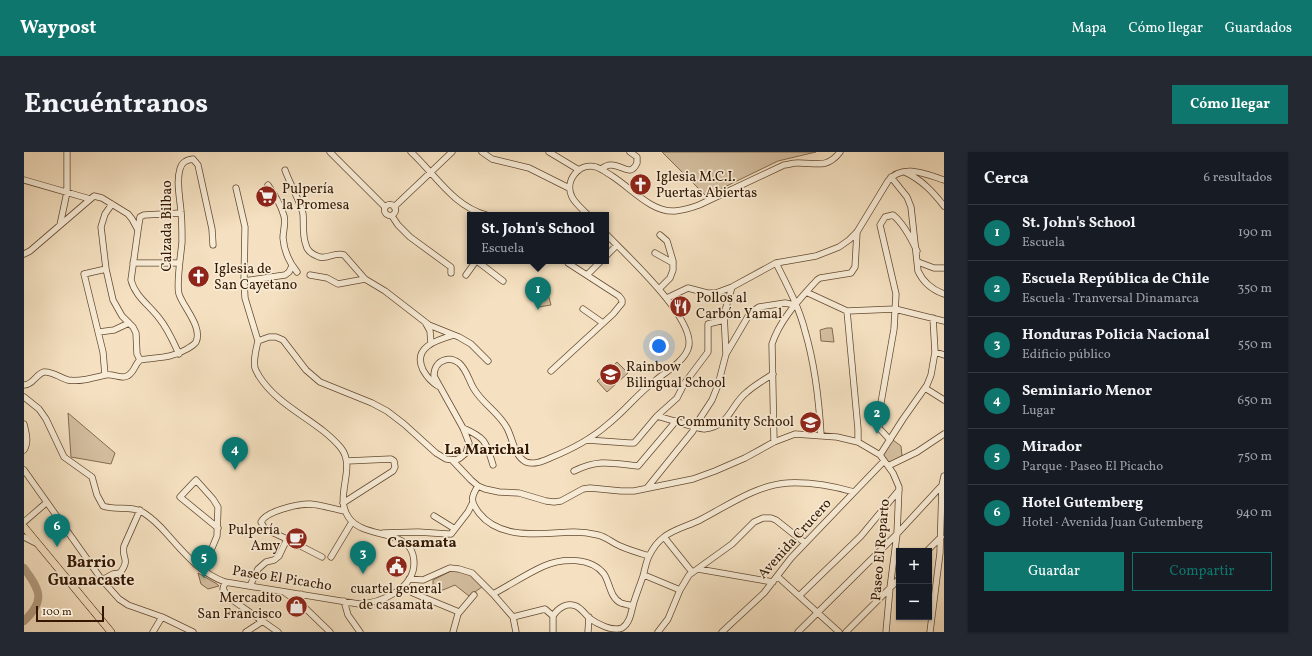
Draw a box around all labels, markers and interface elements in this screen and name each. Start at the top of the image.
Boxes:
text: Waypost [20,15,96,41]
text: Mapa [1072,19,1107,38]
text: Cómo llegar [1129,19,1203,38]
text: Guardados [1225,19,1292,38]
text: Encuéntranos [24,85,208,124]
button: Cómo llegar [1172,85,1288,124]
text: Cerca [984,167,1029,190]
place label: Iglesia M.C.I. Puertas Abiertas [656,168,757,203]
text: 6 resultados [1204,169,1272,187]
church icon: Iglesia M.C.I. Puertas Abiertas [627,172,653,198]
street label: Calzada Bilbao [158,180,177,272]
place label: Pulpería la Promesa [282,180,349,215]
supermarket icon: Pulpería la Promesa [254,184,280,210]
popup [467,212,609,264]
text: St. John's School [1022,213,1136,234]
text: St. John's School [481,219,595,240]
text: 1 [994,224,1000,242]
text: 190 m [1238,224,1272,242]
text: Escuela [1022,234,1065,252]
text: Escuela [481,240,524,258]
place label: Iglesia de San Cayetano [214,260,297,295]
church icon: Iglesia de San Cayetano [186,264,212,290]
text: Escuela República de Chile [1022,269,1209,290]
pin: 1 [525,277,551,310]
text: 2 [994,280,1000,298]
text: 350 m [1237,280,1272,298]
place label: Pollos al Carbón Yamal [696,289,782,324]
text: Escuela · Tranversal Dinamarca [1022,290,1199,308]
restaurant icon: Pollos al Carbón Yamal [668,293,694,319]
text: Honduras Policia Nacional [1022,325,1210,346]
your location [649,336,669,356]
text: 3 [994,336,1000,354]
text: 550 m [1238,336,1272,354]
text: Edificio público [1022,346,1111,364]
place label: Rainbow Bilingual School [626,358,726,393]
school or university icon: Rainbow Bilingual School [598,362,624,388]
text: Seminiario Menor [1022,381,1152,402]
text: 4 [993,392,1001,410]
text: 650 m [1238,392,1272,410]
pin: 2 [864,401,890,434]
text: Lugar [1022,402,1055,420]
school or university icon: Community School [797,409,823,435]
place label: Community School [676,413,794,432]
pin: 4 [222,437,248,470]
text: Mirador [1022,437,1082,458]
district label: La Marichal [445,440,529,461]
text: 5 [994,448,1000,466]
text: 750 m [1238,448,1272,466]
text: Parque · Paseo El Picacho [1022,458,1163,476]
text: Hotel Gutemberg [1022,493,1143,514]
street label: Avenida Crucero [754,495,836,583]
street label: Paseo El Reparto [867,498,895,602]
text: 6 [993,504,1001,522]
text: 940 m [1236,504,1272,522]
pin: 6 [44,514,70,547]
text: Hotel · Avenida Juan Gutemberg [1022,514,1203,532]
place label: Pulpería Amy [228,521,280,556]
cafe icon: Pulpería Amy [283,525,309,551]
district label: Casamata [387,533,457,554]
pin: 3 [350,541,376,574]
pin: 5 [191,545,217,578]
map controls [896,548,932,620]
button: + [896,548,932,584]
district label: Barrio Guanacaste [48,552,134,592]
button: Guardar [984,552,1124,591]
button: Compartir [1132,552,1272,591]
public building icon: cuartel general de casamata [383,554,409,580]
street label: Paseo El Picacho [231,562,333,596]
place label: cuartel general de casamata [350,580,442,615]
button: − [896,584,932,620]
place label: Mercadito San Francisco [197,589,282,624]
shop icon: Mercadito San Francisco [284,593,310,619]
scale bar [36,604,104,623]
text: 100 m [42,605,72,620]

